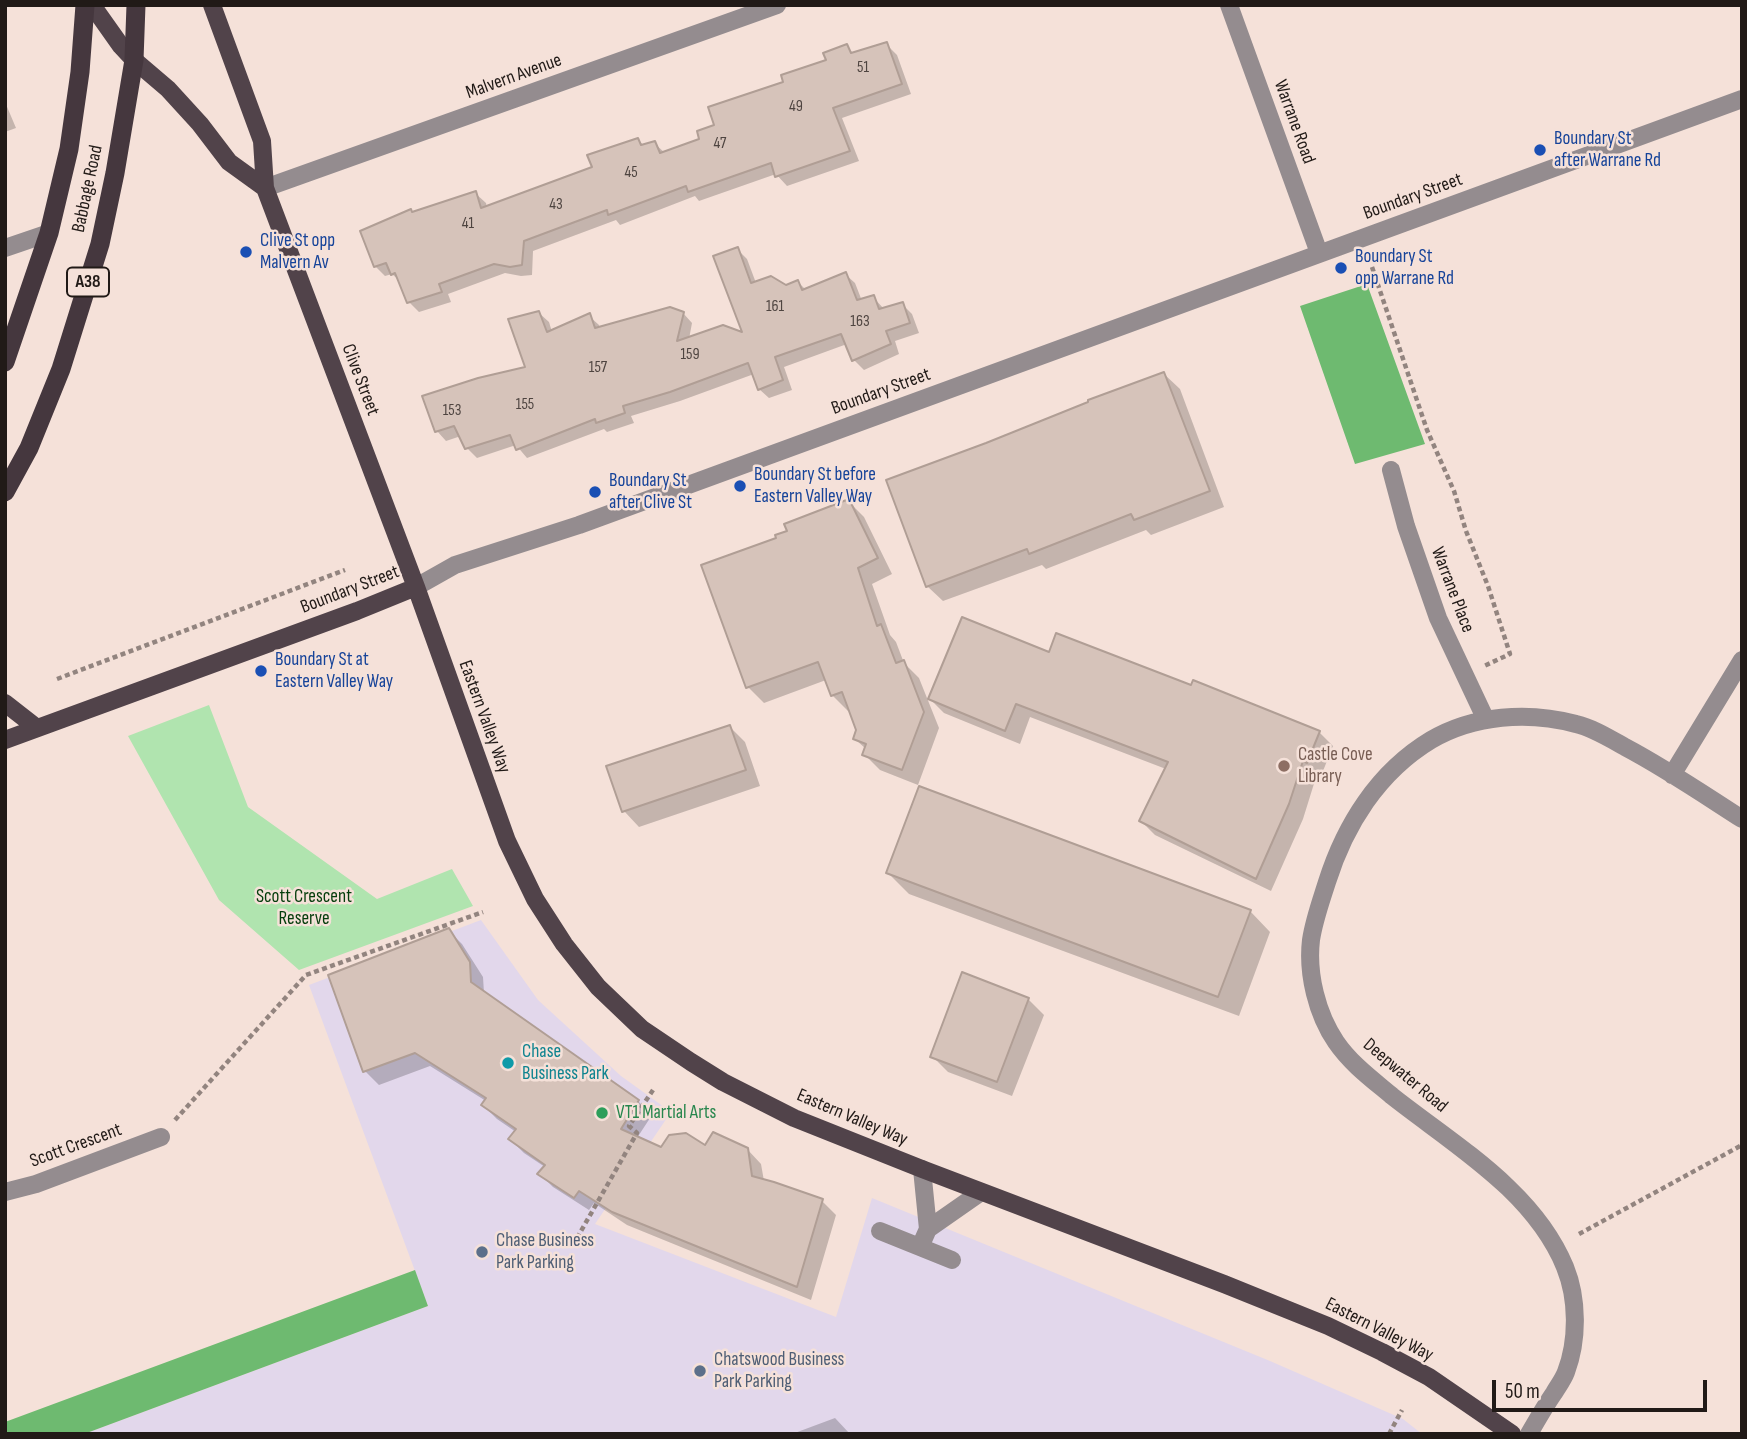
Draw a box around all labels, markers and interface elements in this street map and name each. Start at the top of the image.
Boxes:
street label: Malvern Avenue [463,49,565,105]
house number: 51 [857,58,869,78]
street label: Warrane Road [1268,77,1320,167]
house number: 49 [789,97,803,117]
place label: Boundary St after Warrane Rd [1554,128,1661,172]
house number: 47 [714,134,726,154]
marker: Boundary St after Warrane Rd [1532,142,1548,158]
street label: Babbage Road [68,143,108,235]
house number: 45 [624,163,638,183]
street label: Boundary Street [1360,169,1466,225]
house number: 43 [549,195,563,215]
house number: 41 [462,214,474,234]
place label: Clive St opp Malvern Av [260,230,335,274]
marker: Clive St opp Malvern Av [238,244,254,260]
place label: Boundary St opp Warrane Rd [1355,246,1454,290]
marker: Boundary St opp Warrane Rd [1333,260,1349,276]
road number: A38 [67,268,109,296]
house number: 161 [766,297,784,317]
house number: 163 [850,312,870,332]
street label: Clive Street [336,341,384,419]
house number: 159 [680,345,700,365]
house number: 157 [589,358,607,378]
street label: Boundary Street [828,364,934,420]
house number: 155 [516,395,534,415]
house number: 153 [443,401,461,421]
place label: Boundary St before Eastern Valley Way [754,464,876,508]
place label: Boundary St after Clive St [609,470,692,514]
marker: Boundary St before Eastern Valley Way [732,478,748,494]
marker: Boundary St after Clive St [587,484,603,500]
street label: Warrane Place [1425,544,1479,636]
street label: Boundary Street [298,561,402,619]
place label: Boundary St at Eastern Valley Way [275,649,393,693]
street label: Eastern Valley Way [453,658,515,776]
marker: Boundary St at Eastern Valley Way [253,663,269,679]
place label: Castle Cove Library [1298,744,1373,788]
marker: Castle Cove Library [1276,758,1292,774]
park label: Scott Crescent Reserve [256,886,352,930]
street label: Deepwater Road [1358,1034,1452,1118]
place label: Chase Business Park [522,1041,609,1085]
marker: Chase Business Park [500,1055,516,1071]
street label: Eastern Valley Way [793,1084,911,1152]
place label: VT1 Martial Arts [616,1102,716,1124]
marker: VT1 Martial Arts [594,1105,610,1121]
street label: Scott Crescent [27,1119,125,1173]
place label: Chase Business Park Parking [496,1230,594,1274]
marker: Chase Business Park Parking [474,1244,490,1260]
street label: Eastern Valley Way [1321,1293,1437,1367]
place label: Chatswood Business Park Parking [714,1349,844,1393]
marker: Chatswood Business Park Parking [692,1363,708,1379]
scale bar [1495,1366,1710,1410]
text: 50 m [1505,1379,1540,1404]

